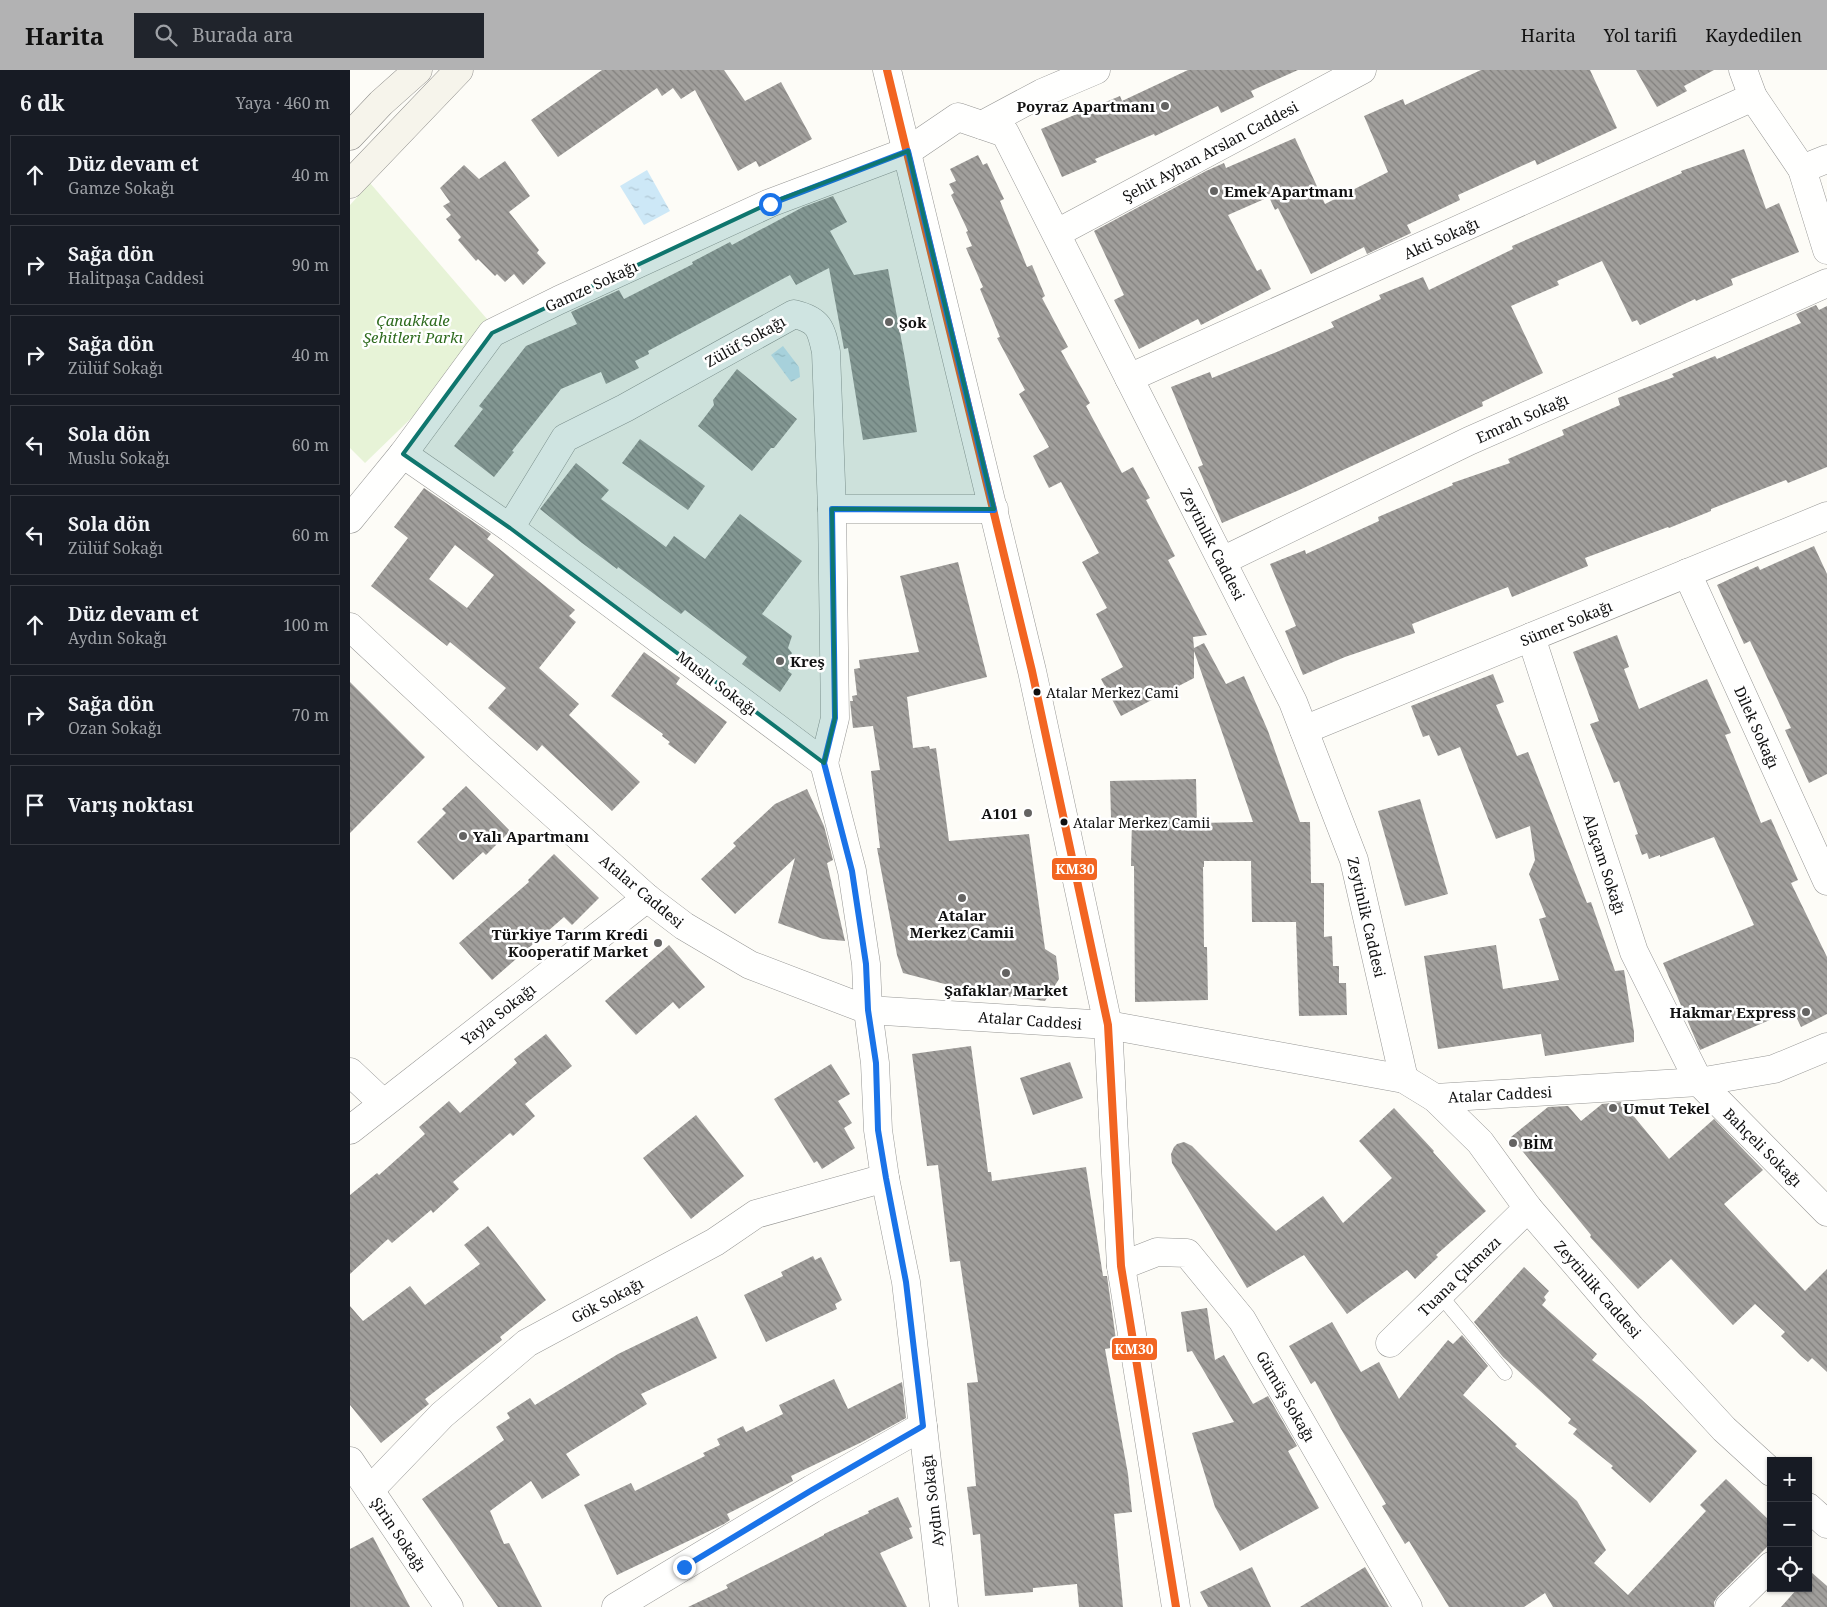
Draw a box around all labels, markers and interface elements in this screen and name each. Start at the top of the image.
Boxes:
search box [134,13,484,58]
text: Harita [25,19,104,52]
icon: search [152,21,180,49]
text: Burada ara [192,22,293,48]
text: Harita [1521,23,1576,47]
text: Yol tarifi [1604,23,1677,47]
text: Kaydedilen [1705,23,1802,47]
text: 6 dk [20,89,64,117]
text: Yaya · 460 m [236,92,330,114]
place label: Poyraz Apartmanı [1016,96,1156,116]
street label: Şehit Ayhan Arslan Caddesi [1119,96,1302,206]
marker: Poyraz Apartmanı [1159,100,1171,112]
text: Düz devam et [68,151,199,177]
icon: ahead [21,161,49,189]
text: 40 m [292,164,329,186]
text: Gamze Sokağı [68,177,174,199]
place label: Emek Apartmanı [1224,181,1354,201]
marker: Emek Apartmanı [1208,185,1220,197]
route start [759,193,782,216]
street label: Akti Sokağı [1400,212,1482,263]
text: Sağa dön [68,241,154,267]
icon: right [21,251,49,279]
text: 90 m [292,254,329,276]
street label: Gamze Sokağı [542,256,641,316]
text: Halitpaşa Caddesi [68,267,204,289]
park label: Çanakkale Şehitleri Parkı [363,310,464,347]
street label: Zülüf Sokağı [701,311,789,371]
place label: Şok [899,312,927,332]
marker: Şok [883,316,895,328]
text: Sağa dön [68,331,154,357]
icon: right [21,341,49,369]
text: 40 m [292,344,329,366]
text: Zülüf Sokağı [68,357,163,379]
street label: Emrah Sokağı [1473,389,1571,447]
text: Sola dön [68,421,150,447]
icon: left [21,431,49,459]
text: 60 m [292,434,329,456]
text: Muslu Sokağı [68,447,170,469]
street label: Zeytinlik Caddesi [1176,485,1250,603]
text: Sola dön [68,511,150,537]
icon: left [21,521,49,549]
text: 60 m [292,524,329,546]
text: Zülüf Sokağı [68,537,163,559]
street label: Sümer Sokağı [1517,595,1615,651]
text: Düz devam et [68,601,199,627]
icon: ahead [21,611,49,639]
text: 100 m [283,614,329,636]
text: Aydın Sokağı [68,627,167,649]
street label: Muslu Sokağı [673,646,761,720]
place label: Kreş [790,651,825,671]
marker: Kreş [774,655,786,667]
place label: Atalar Merkez Cami [1046,683,1179,702]
street label: Dilek Sokağı [1730,683,1784,771]
marker: Atalar Merkez Cami [1032,687,1042,697]
text: Sağa dön [68,691,154,717]
icon: right [21,701,49,729]
text: 70 m [292,704,329,726]
text: Ozan Sokağı [68,717,162,739]
icon: arrive [21,791,49,819]
text: Varış noktası [68,792,194,818]
place label: A101 [981,803,1018,823]
marker: A101 [1022,807,1034,819]
street label: Alaçam Sokağı [1579,811,1631,917]
place label: Atalar Merkez Cami̇i̇ [1073,813,1211,832]
marker: Atalar Merkez Cami̇i̇ [1059,817,1069,827]
place label: Yalı Apartmanı [473,826,590,846]
marker: Yalı Apartmanı [457,830,469,842]
street label: Atalar Caddesi [596,850,688,932]
street label: Zeytinlik Caddesi [1343,855,1391,979]
line badge: KM30 [1051,857,1098,881]
text: KM30 [1055,859,1095,878]
marker: Atalar Merkez Camii [956,892,968,904]
place label: Atalar Merkez Camii [910,905,1015,942]
place label: Türkiye Tarım Kredi Kooperatif Market [492,924,649,961]
marker: Türkiye Tarım Kredi Kooperatif Market [652,937,664,949]
marker: Şafaklar Market [1000,967,1012,979]
street label: Yayla Sokağı [456,979,539,1050]
place label: Şafaklar Market [944,980,1068,1000]
place label: Hakmar Express [1670,1002,1796,1022]
street label: Atalar Caddesi [977,1006,1083,1034]
marker: Hakmar Express [1800,1006,1812,1018]
street label: Atalar Caddesi [1448,1081,1553,1107]
place label: Umut Tekel [1623,1098,1711,1118]
marker: Umut Tekel [1607,1102,1619,1114]
street label: Bahçeli Sokağı [1719,1103,1807,1191]
place label: BİM [1523,1133,1553,1153]
marker: BİM [1507,1137,1519,1149]
street label: Tuana Çıkmazı [1414,1231,1505,1320]
street label: Zeytinlik Caddesi [1550,1236,1646,1342]
street label: Gök Sokağı [567,1273,647,1327]
line badge: KM30 [1111,1337,1158,1361]
text: KM30 [1114,1339,1154,1358]
street label: Gümüş Sokağı [1252,1347,1320,1445]
street label: Aydın Sokağı [916,1454,948,1548]
map controls [1767,1457,1812,1592]
button: + [1767,1457,1812,1502]
street label: Şirin Sokağı [367,1493,431,1575]
button: − [1767,1502,1812,1547]
button: locate [1767,1547,1812,1592]
route end [673,1556,696,1579]

